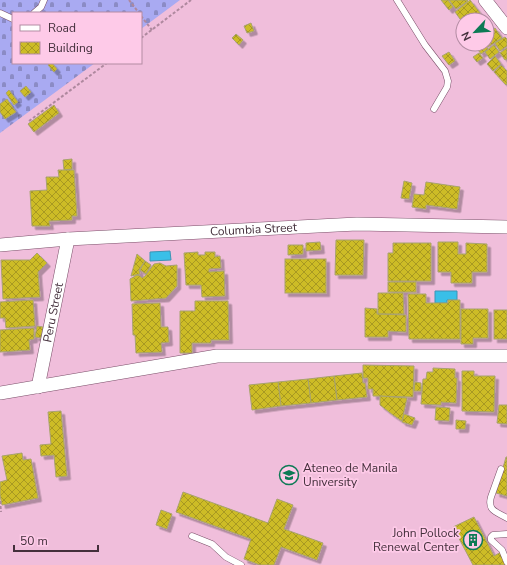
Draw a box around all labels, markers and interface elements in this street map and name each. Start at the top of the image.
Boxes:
legend [12,12,142,64]
north arrow [455,12,495,52]
text: Road [48,20,76,36]
text: N [458,29,475,43]
text: Building [48,40,93,56]
street label: Columbia Street [210,219,298,240]
street label: Peru Street [39,280,67,344]
place label: Ateneo de Manila University [303,460,398,490]
school or university icon: Ateneo de Manila University [278,464,300,486]
place label: John Pollock Renewal Center [373,525,460,555]
scale bar [14,527,98,553]
building icon: John Pollock Renewal Center [462,529,484,551]
text: 50 m [20,533,48,549]

